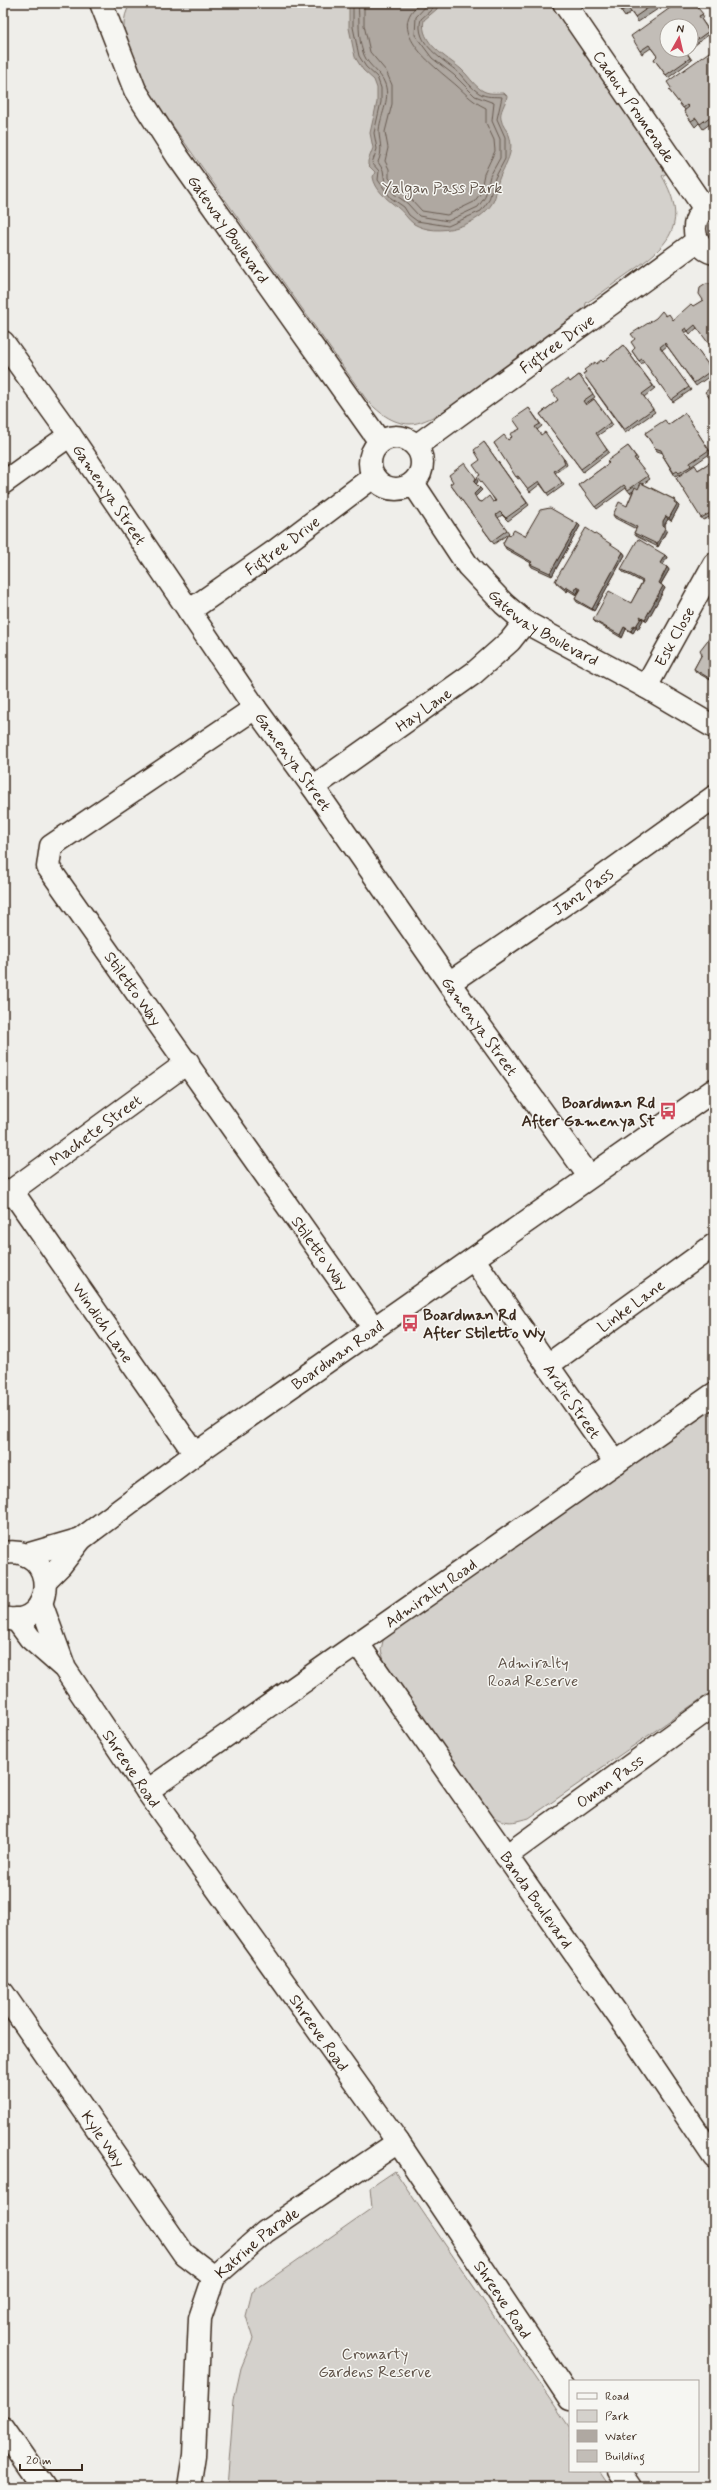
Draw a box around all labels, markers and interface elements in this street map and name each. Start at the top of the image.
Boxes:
north arrow [659,18,699,58]
text: N [676,22,685,37]
street label: Cadoux Promenade [588,47,679,168]
street label: Gateway Boulevard [182,171,273,288]
park label: Yalgan Pass Park [382,178,502,200]
street label: Figtree Drive [516,310,599,379]
street label: Gamenya Street [67,440,151,550]
street label: Figtree Drive [241,512,325,581]
street label: Gateway Boulevard [483,585,602,672]
street label: Esk Close [650,603,700,671]
street label: Hay Lane [392,683,457,737]
street label: Gamenya Street [249,708,336,816]
street label: Janz Pass [549,864,618,921]
street label: Stiletto Way [99,948,166,1031]
street label: Gamenya Street [436,973,522,1081]
street label: Machete Street [46,1090,146,1172]
place label: Boardman Rd After Gamenya St [521,1093,655,1132]
bus stop icon: Boardman Rd After Gamenya St [658,1101,678,1121]
street label: Stiletto Way [286,1212,353,1295]
street label: Linke Lane [594,1275,670,1338]
street label: Windich Lane [67,1279,138,1368]
place label: Boardman Rd After Stiletto Wy [423,1305,546,1344]
bus stop icon: Boardman Rd After Stiletto Wy [400,1313,420,1333]
street label: Boardman Road [288,1316,388,1395]
street label: Arctic Street [538,1360,605,1443]
street label: Admiralty Road [381,1554,481,1633]
park label: Admiralty Road Reserve [488,1653,578,1692]
street label: Shreeve Road [97,1726,165,1812]
street label: Oman Pass [572,1750,649,1814]
street label: Banda Boulevard [494,1848,577,1953]
street label: Shreeve Road [284,1991,353,2076]
street label: Kyle Way [76,2107,130,2172]
street label: Katrine Parade [211,2203,304,2284]
street label: Shreeve Road [468,2257,536,2343]
park label: Cromarty Gardens Reserve [318,2344,432,2383]
legend [569,2380,699,2472]
text: Road [605,2389,629,2405]
text: Park [605,2409,629,2425]
text: Water [605,2429,637,2445]
scale bar [20,2446,82,2472]
text: Building [605,2449,645,2466]
text: 20 m [26,2453,52,2469]

